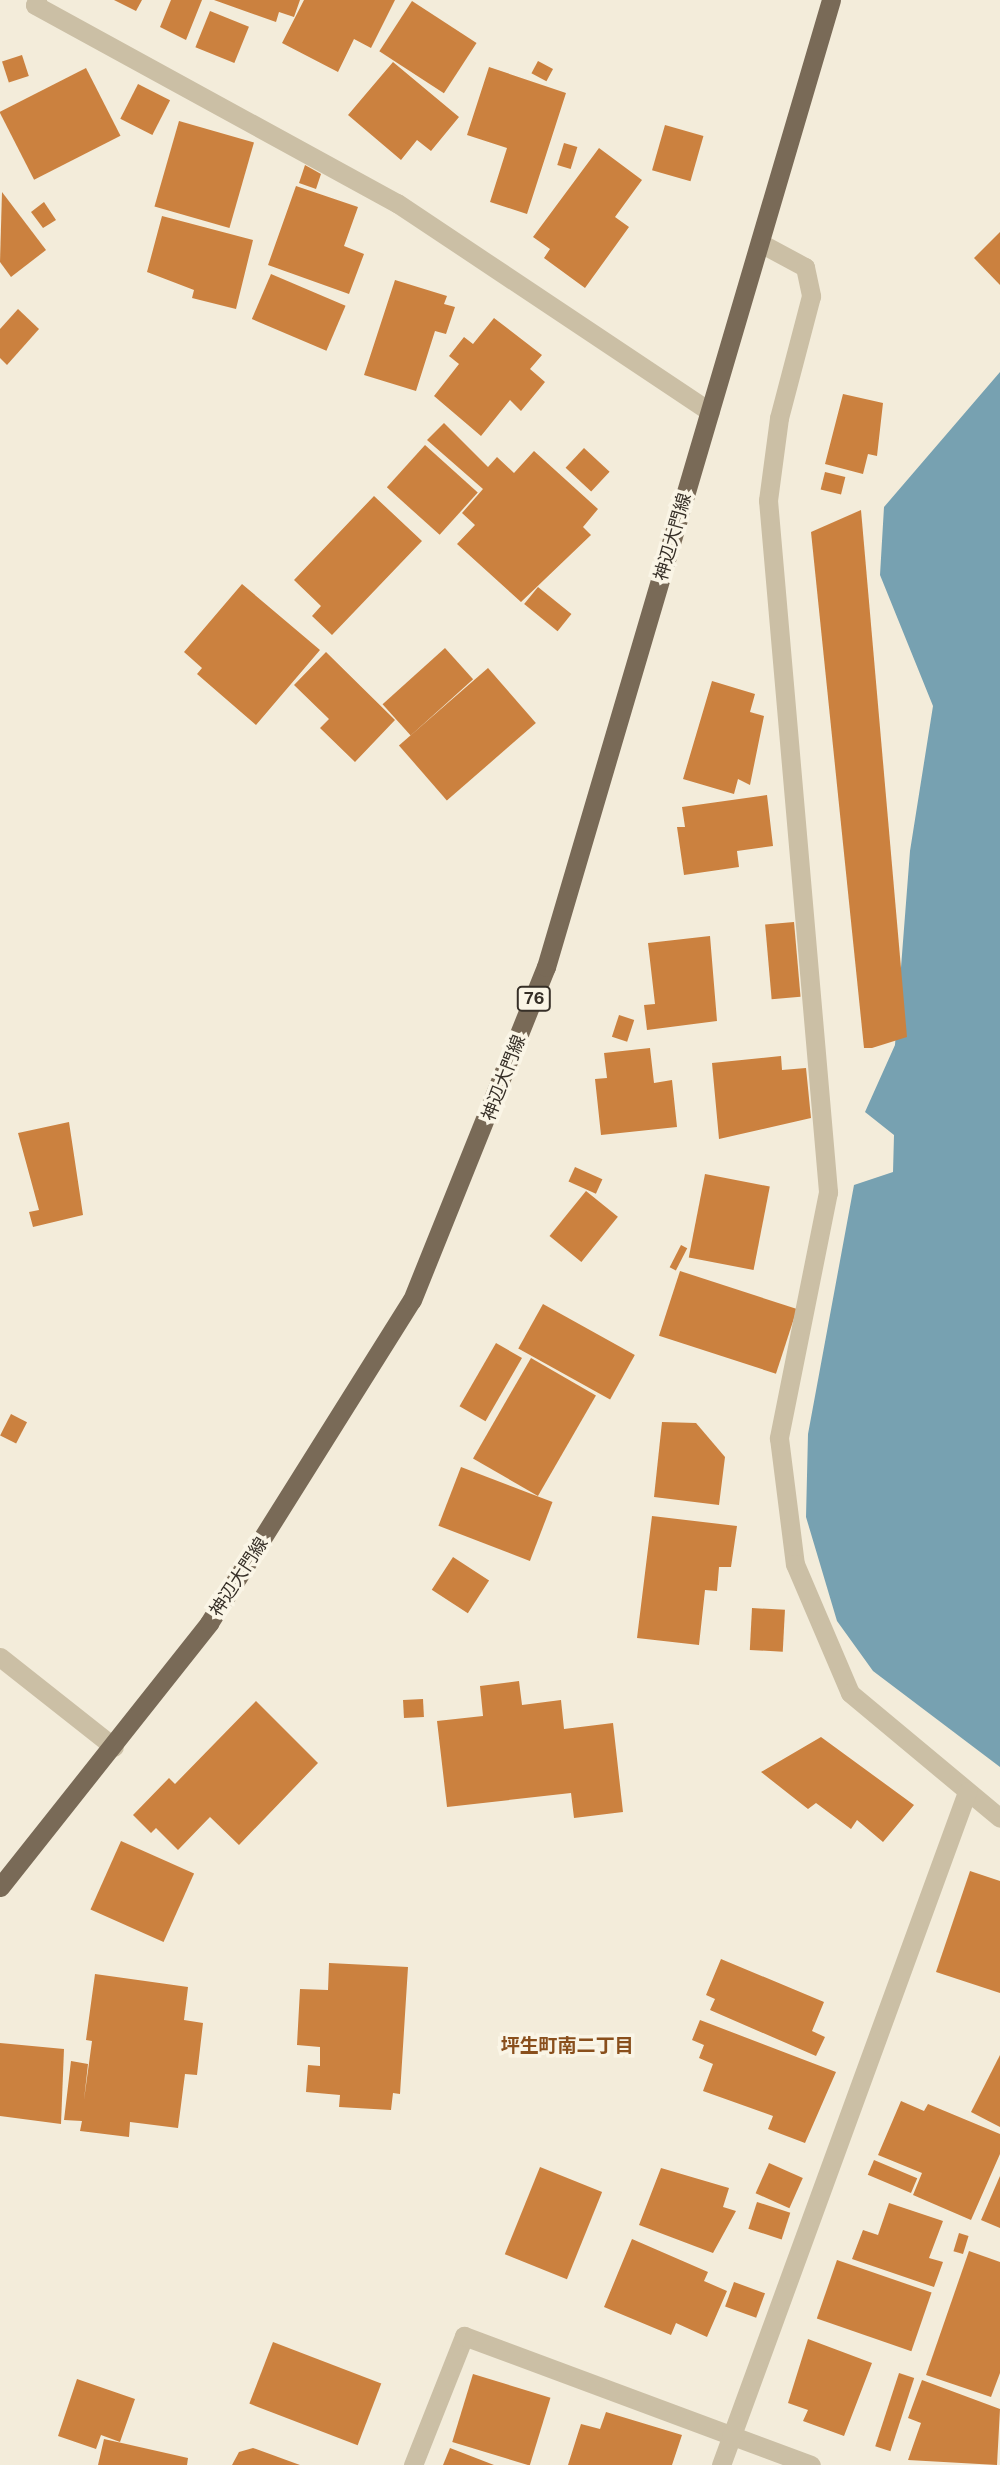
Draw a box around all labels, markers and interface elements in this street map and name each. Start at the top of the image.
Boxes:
street label: 神辺大門線 [650,491,696,583]
road number: 76 [516,987,552,1012]
street label: 神辺大門線 [478,1032,530,1124]
street label: 神辺大門線 [205,1533,273,1621]
district label: 坪生町南二丁目 [501,2035,633,2057]

